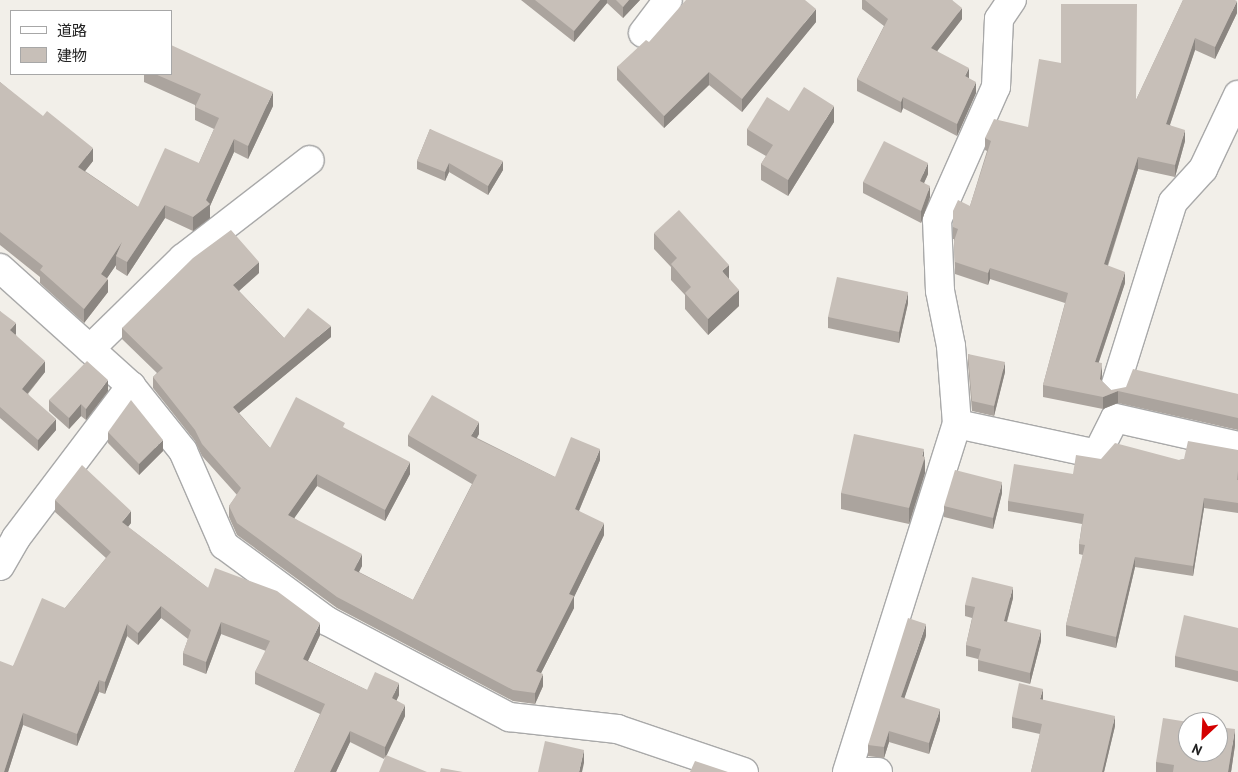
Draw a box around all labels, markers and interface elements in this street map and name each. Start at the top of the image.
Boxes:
legend [10,10,172,75]
text: 道路 [57,21,87,40]
text: 建物 [57,46,87,65]
north arrow [1178,712,1228,762]
text: N [1189,740,1205,760]

